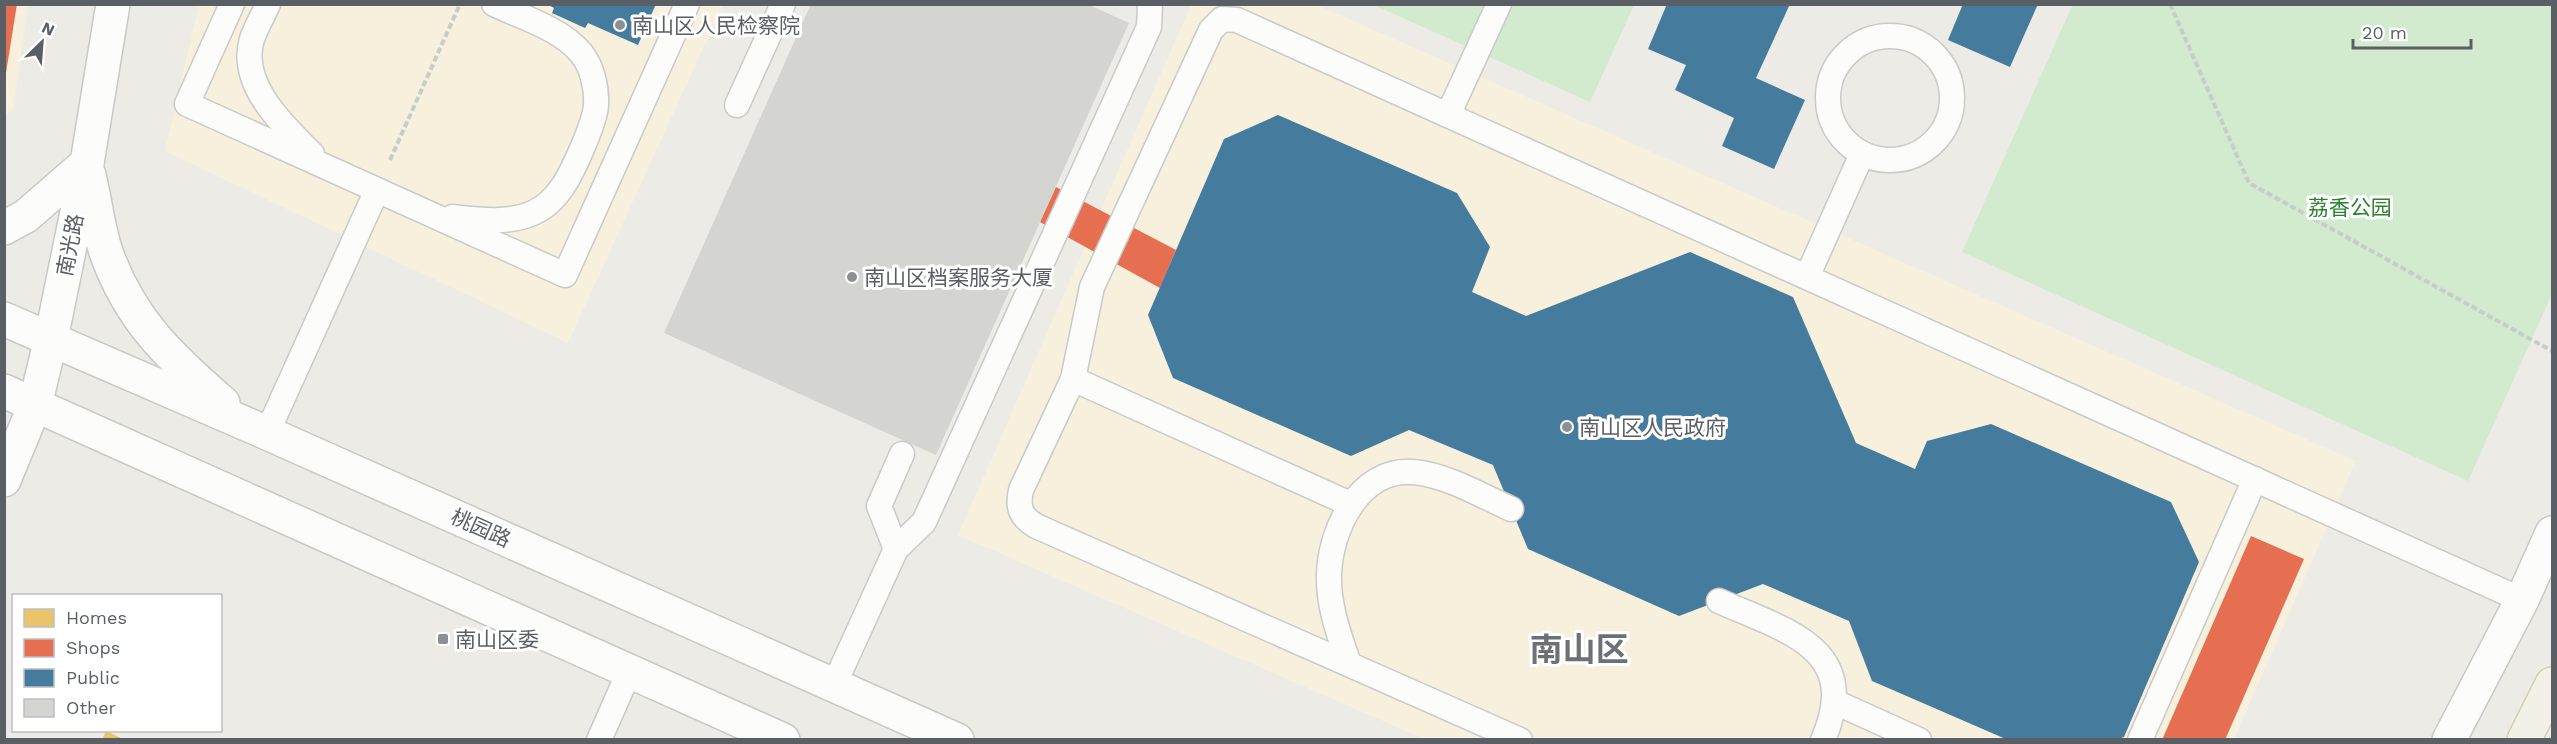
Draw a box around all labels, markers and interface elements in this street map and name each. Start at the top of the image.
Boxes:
north arrow [12,12,72,72]
scale bar [2353,12,2472,50]
place label: 南山区人民检察院 [632,13,800,38]
text: N [39,18,58,40]
marker: 南山区人民检察院 [613,18,627,32]
text: 20 m [2362,22,2407,43]
park label: 荔香公园 [2308,195,2392,220]
street label: 南光路 [52,212,88,278]
place label: 南山区档案服务大厦 [864,265,1053,290]
marker: 南山区档案服务大厦 [845,270,859,284]
place label: 南山区人民政府 [1579,415,1726,440]
marker: 南山区人民政府 [1560,420,1574,434]
street label: 桃园路 [447,504,515,552]
legend [12,594,222,732]
text: Homes [66,607,127,628]
place label: 南山区委 [455,627,539,652]
district label: 南山区 [1530,630,1629,669]
marker: 南山区委 [436,632,450,646]
text: Shops [66,637,120,658]
text: Public [66,667,120,688]
text: Other [66,697,116,718]

